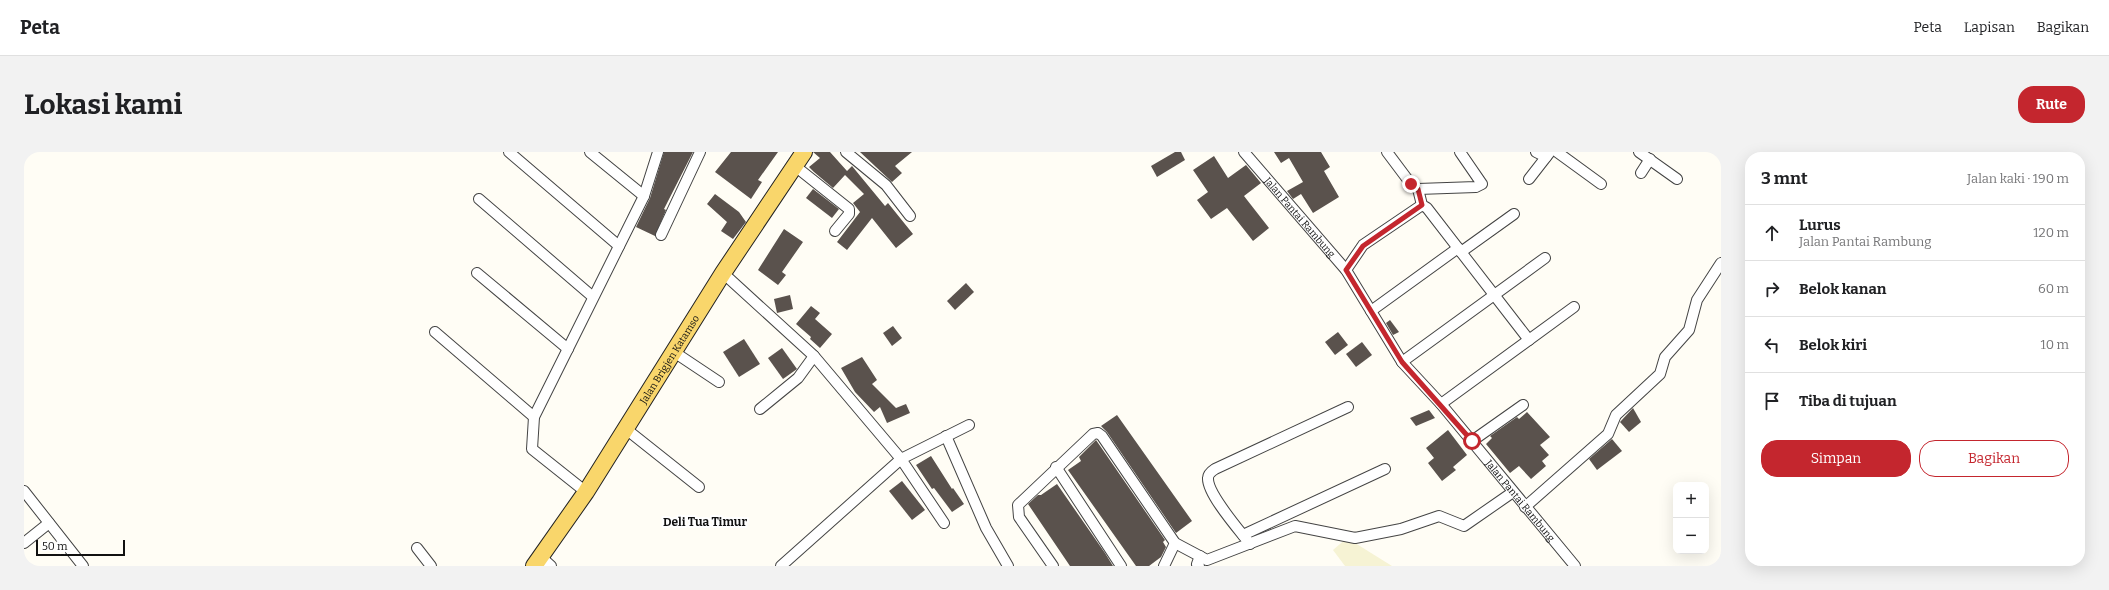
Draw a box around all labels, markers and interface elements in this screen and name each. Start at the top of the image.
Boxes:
text: Peta [20,16,60,39]
text: Peta [1913,19,1942,36]
text: Lapisan [1964,19,2015,36]
text: Bagikan [2037,19,2089,36]
button: Rute [2018,86,2085,123]
text: Lokasi kami [24,88,182,121]
text: 3 mnt [1761,168,1808,189]
text: Jalan kaki · 190 m [1967,171,2069,186]
street label: Jalan Pantai Rambung [1261,174,1338,261]
route end [1402,175,1420,193]
text: Lurus [1799,216,1841,234]
icon: ahead [1761,222,1783,244]
text: 120 m [2033,225,2069,240]
text: Jalan Pantai Rambung [1799,234,1932,249]
icon: right [1761,278,1783,300]
text: Belok kanan [1799,280,1887,298]
text: 60 m [2038,281,2069,296]
street label: Jalan Brigjen Katamso [637,313,702,407]
icon: left [1761,334,1783,356]
text: Belok kiri [1799,336,1867,354]
text: 10 m [2040,337,2069,352]
icon: arrive [1761,390,1783,412]
text: Tiba di tujuan [1799,392,1897,410]
route start [1463,432,1481,450]
button: Simpan [1761,440,1911,477]
button: Bagikan [1919,440,2069,477]
street label: Jalan Pantai Rambung [1482,457,1557,544]
map controls [1673,482,1709,554]
button: + [1673,482,1709,518]
district label: Deli Tua Timur [663,515,747,529]
button: − [1673,518,1709,554]
scale bar [36,538,125,557]
text: 50 m [42,540,68,553]

